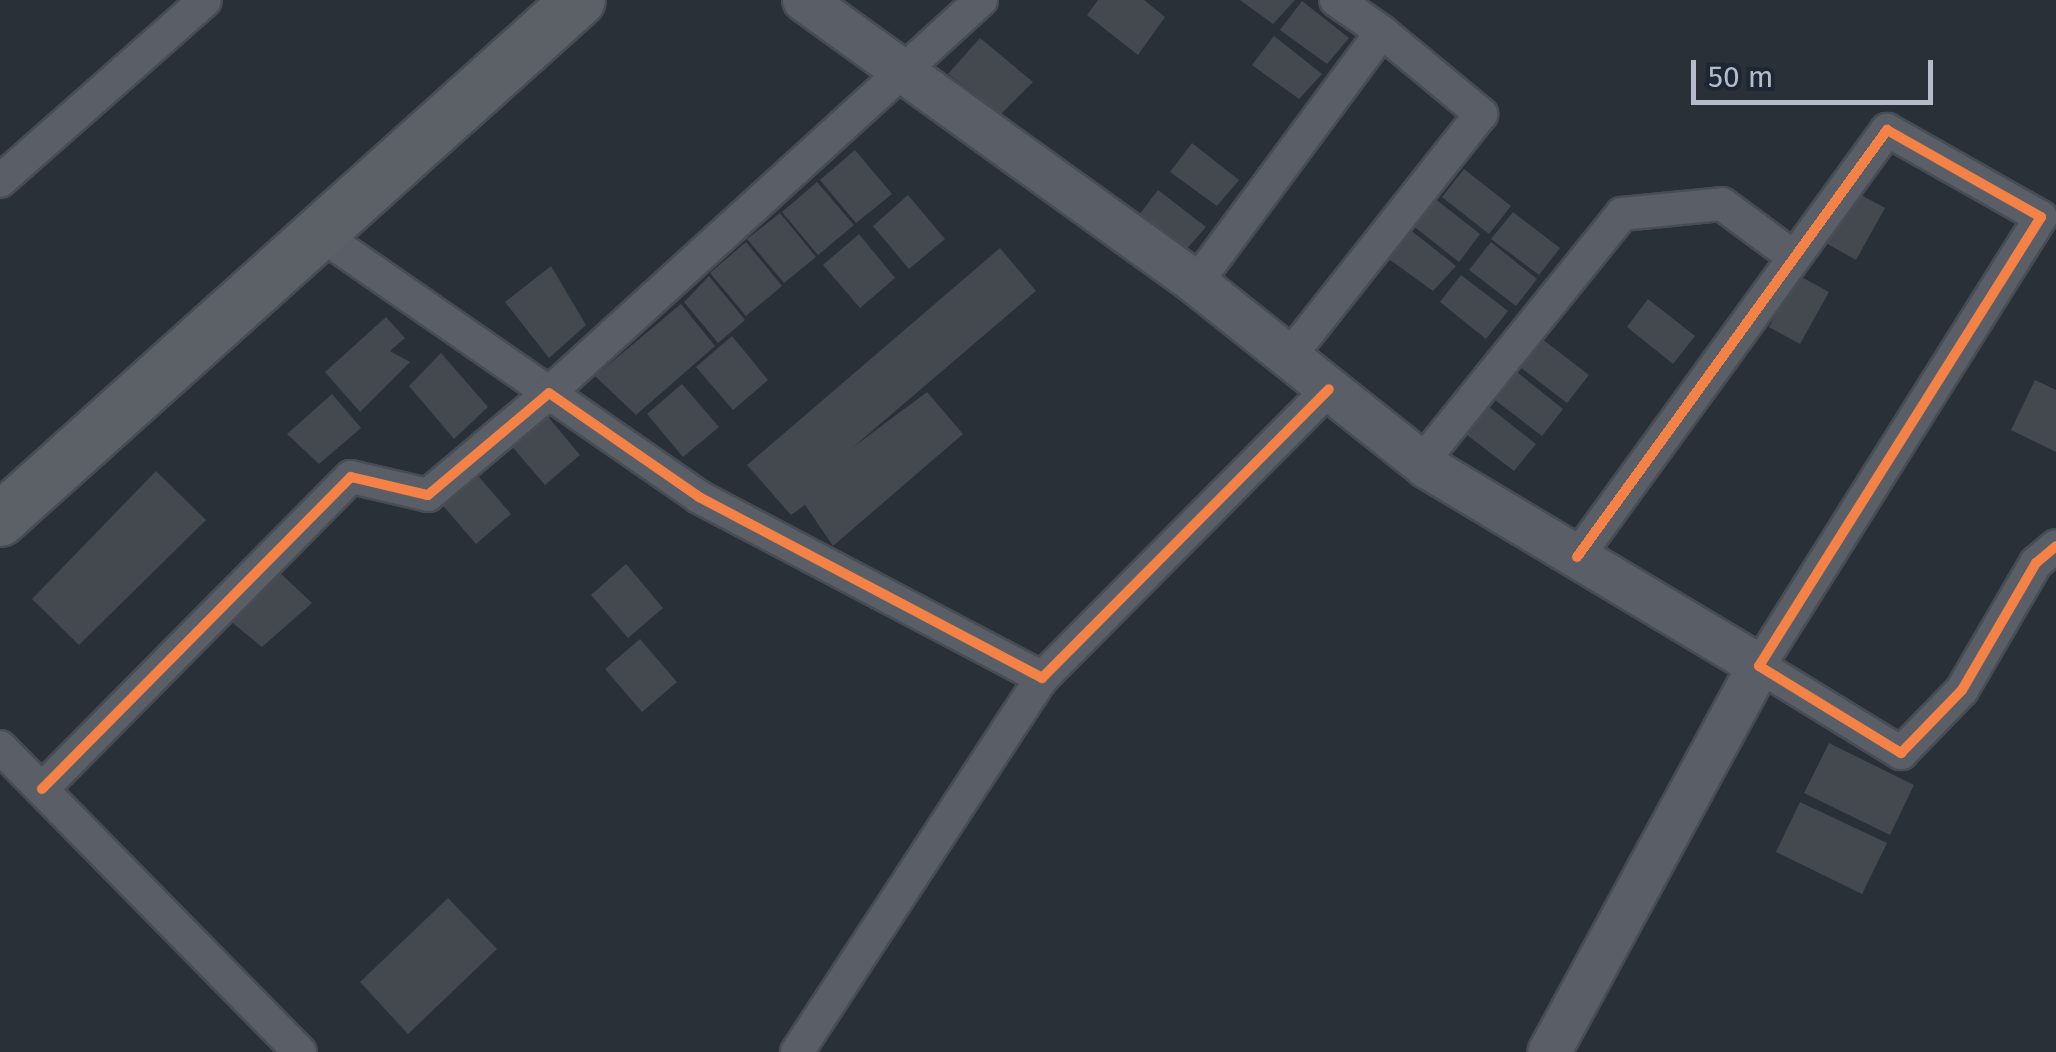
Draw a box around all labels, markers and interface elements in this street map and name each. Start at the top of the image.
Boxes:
scale bar [1696,40,1938,102]
text: 50 m [1708,59,1773,95]

